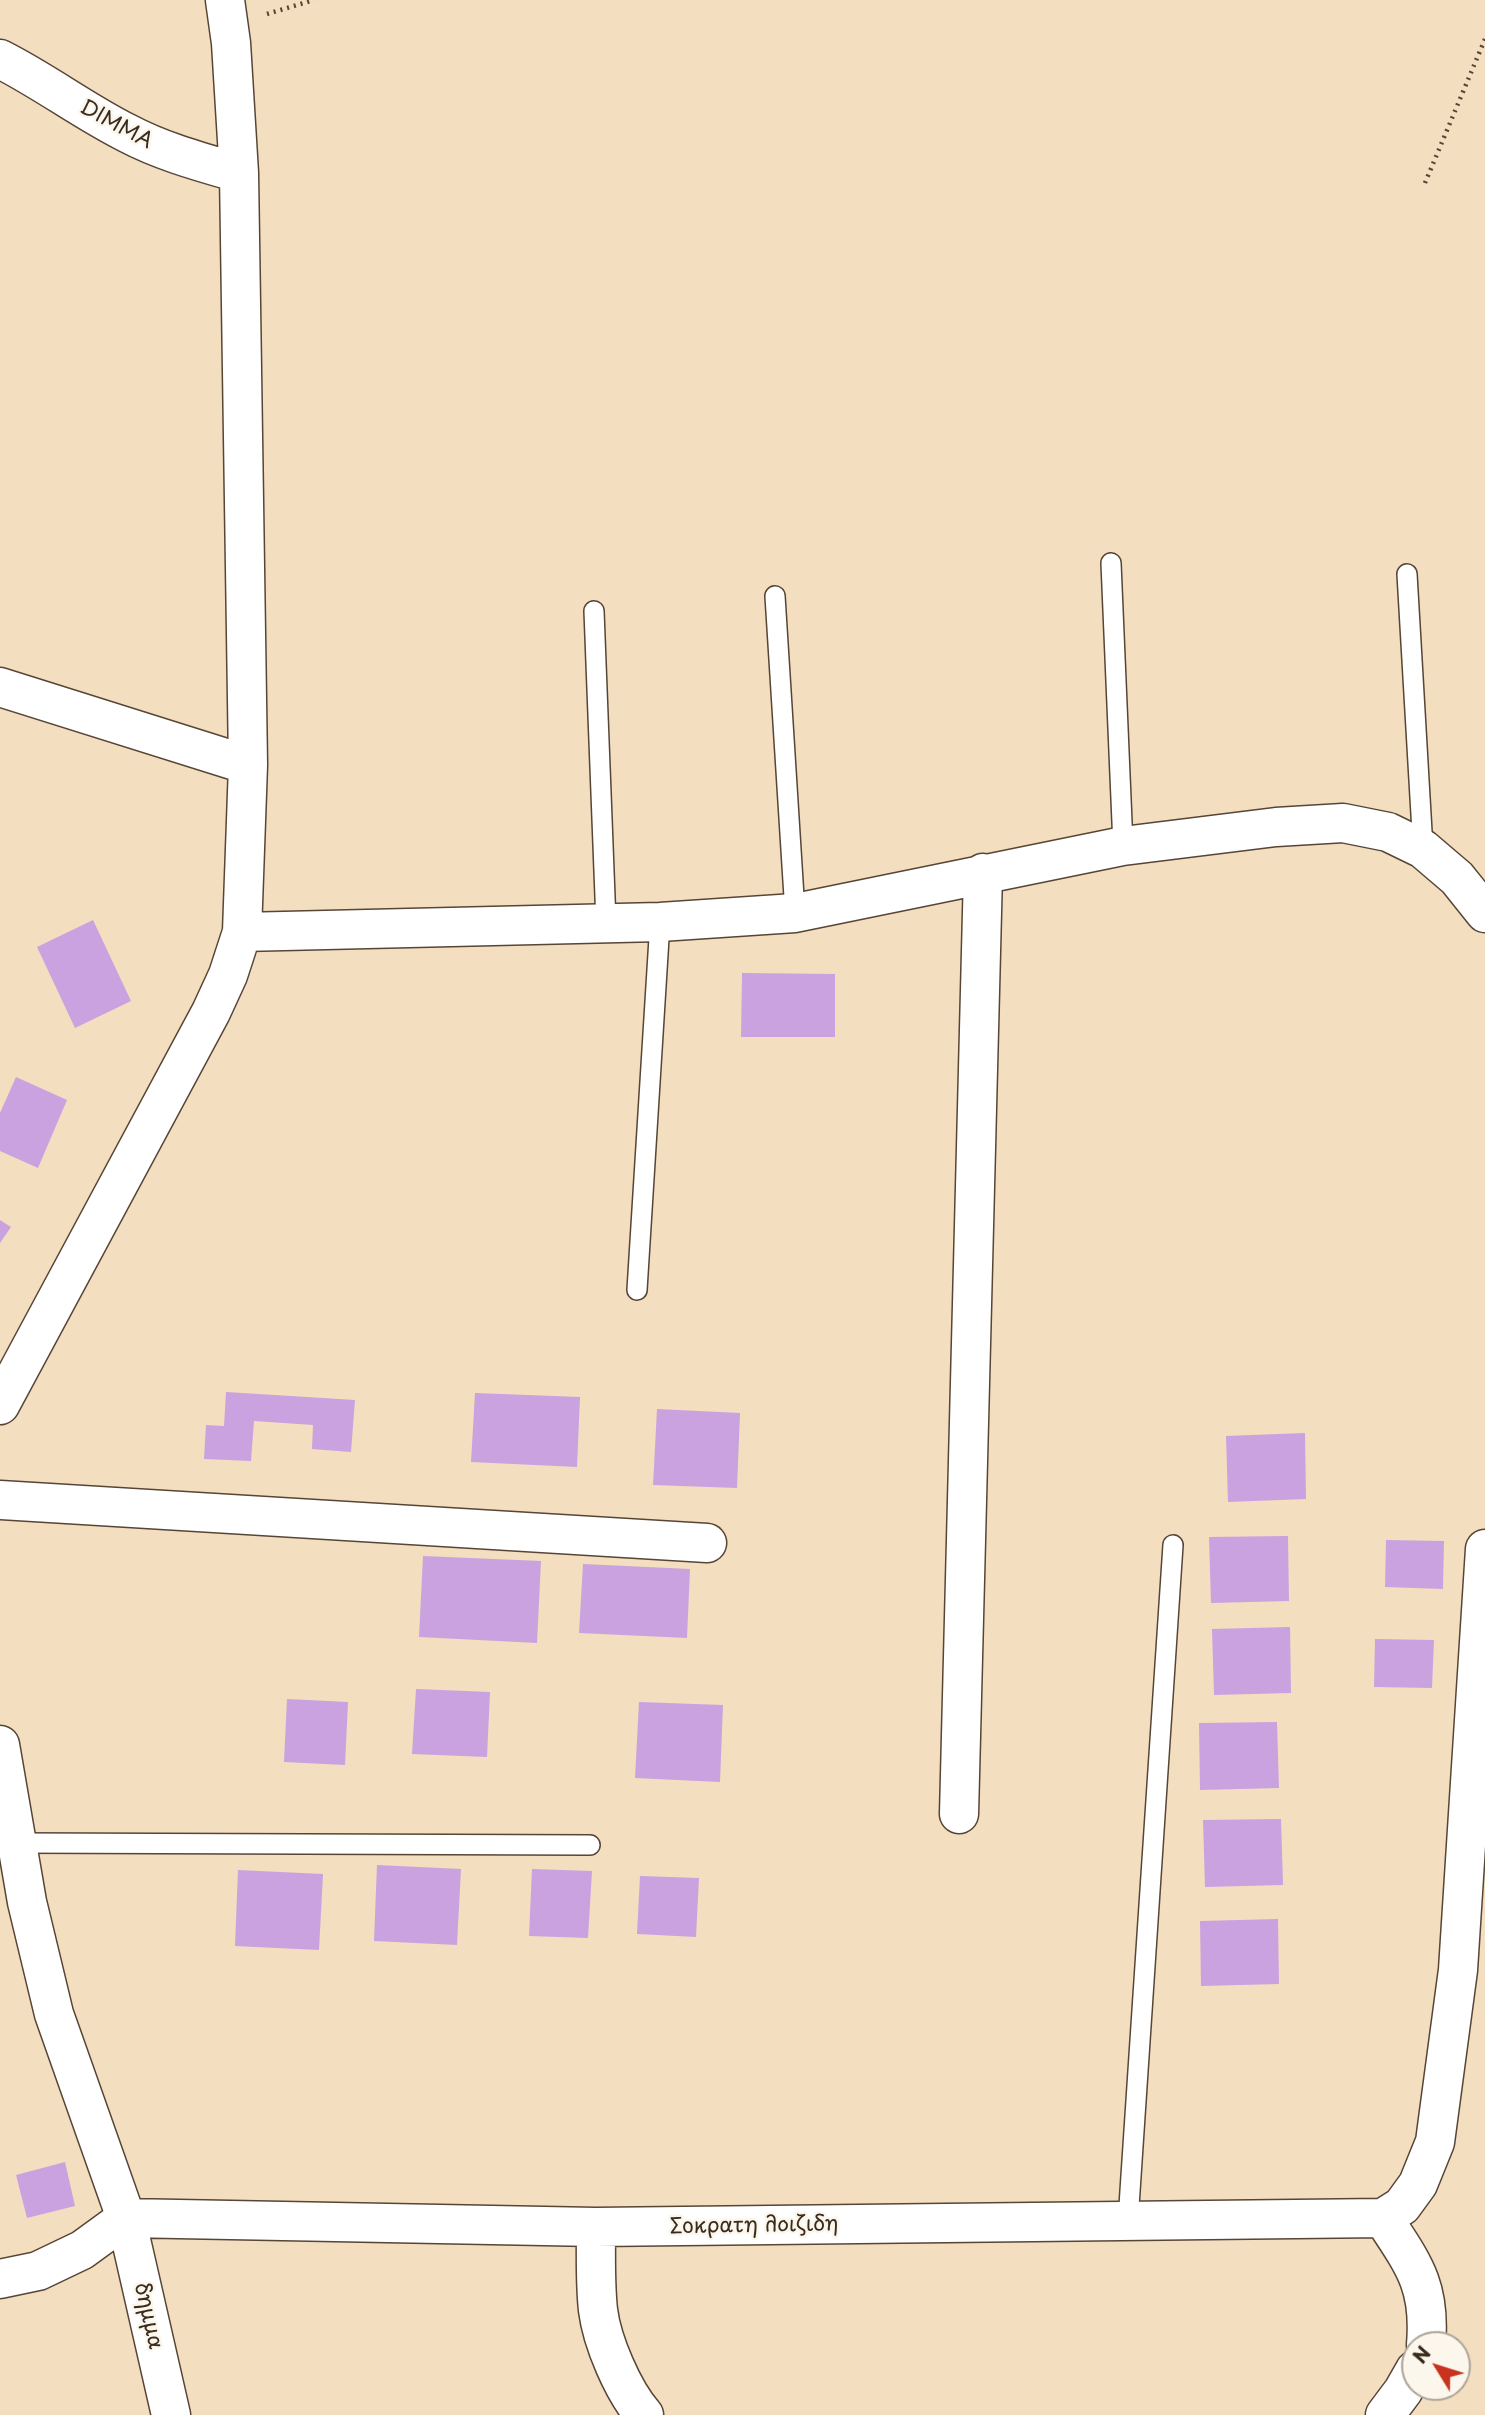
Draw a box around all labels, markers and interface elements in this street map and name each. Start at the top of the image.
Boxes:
street label: DIMMA [75,95,157,155]
street label: Σοκρατη λοιζιδη [669,2212,839,2240]
street label: δημμα [128,2280,168,2352]
north arrow [1401,2331,1471,2401]
text: N [1405,2340,1437,2369]

